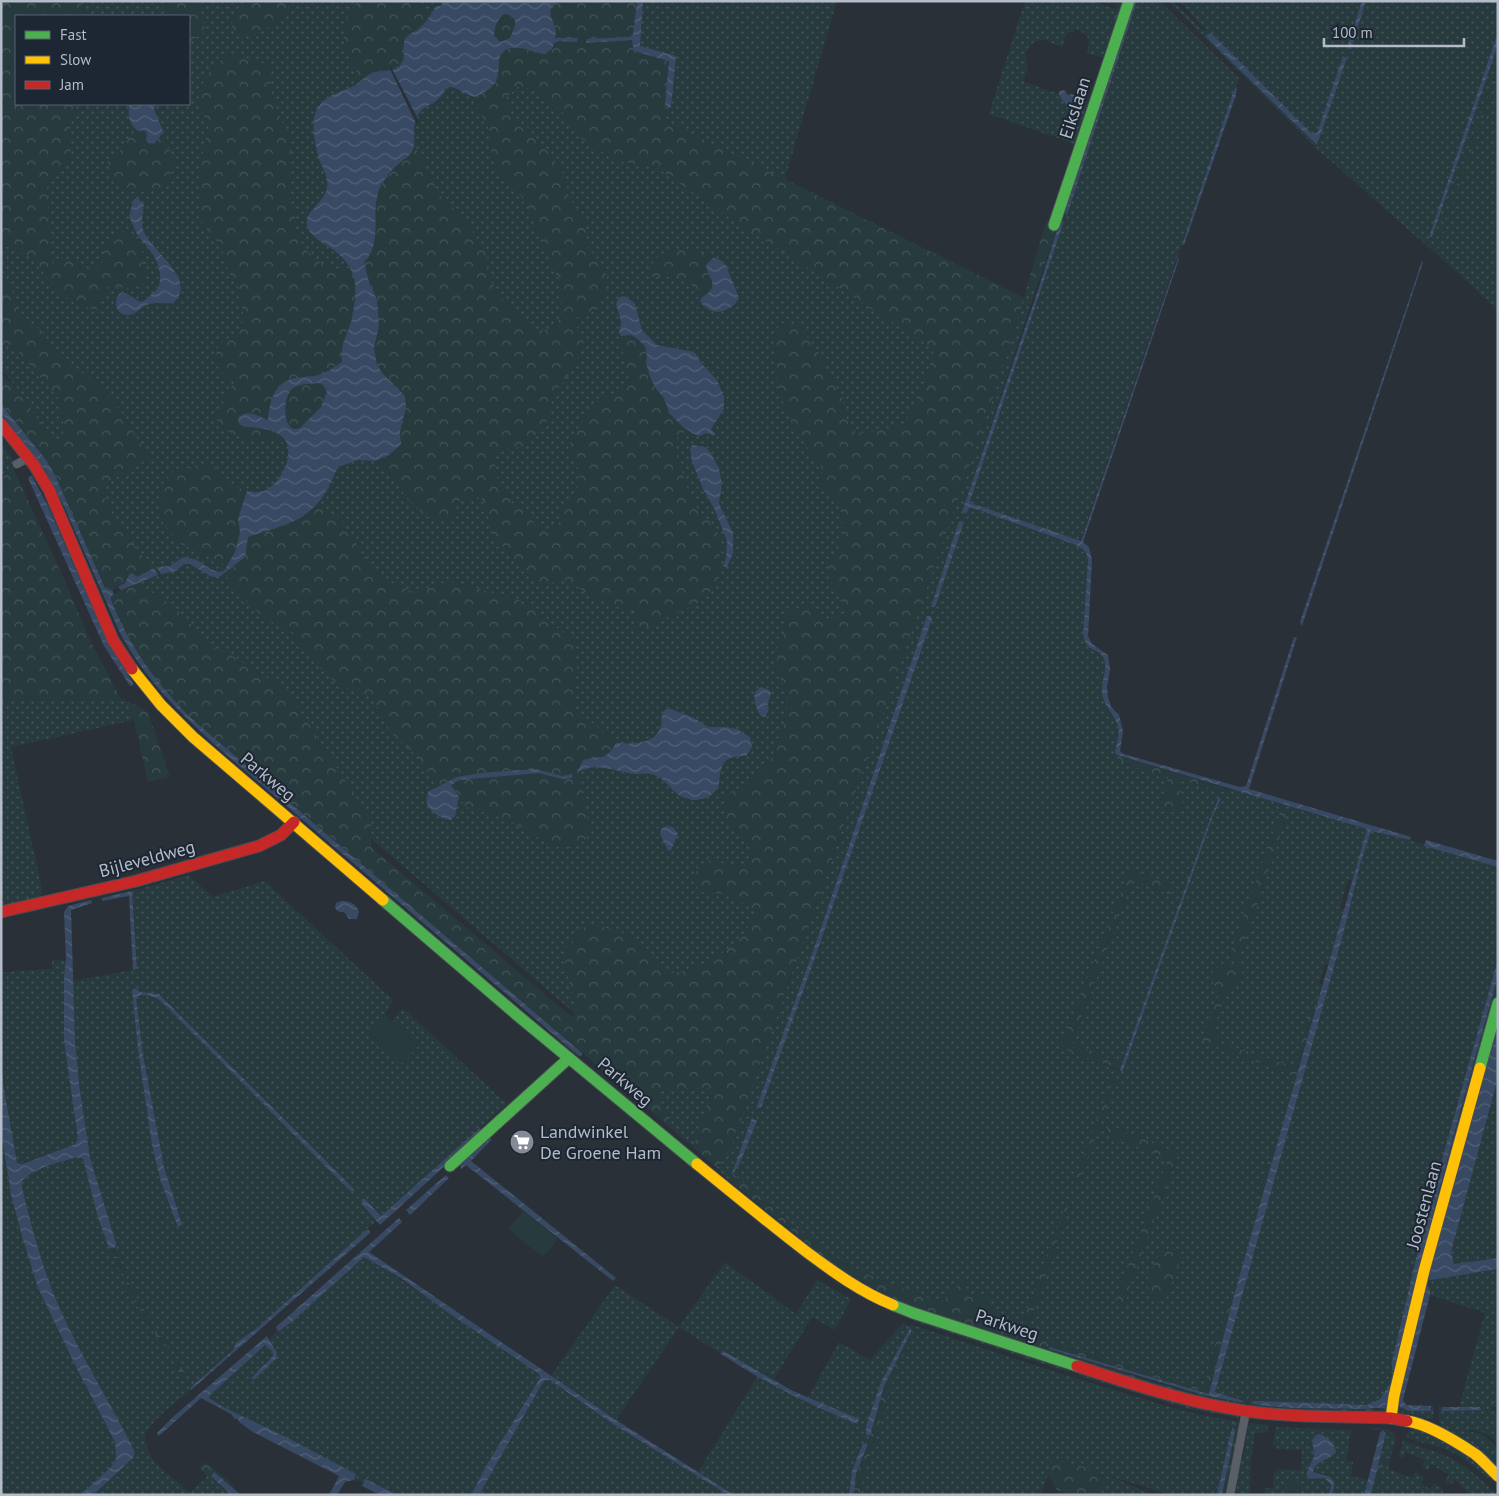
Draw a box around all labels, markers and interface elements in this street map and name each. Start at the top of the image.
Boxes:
legend [15,15,190,105]
scale bar [1324,15,1464,47]
text: 100 m [1332,23,1373,42]
text: Fast [60,25,87,44]
text: Slow [60,50,91,69]
street label: Eikslaan [1054,74,1095,142]
text: Jam [59,75,84,94]
street label: Parkweg [236,747,301,806]
street label: Bijleveldweg [96,835,197,882]
street label: Parkweg [593,1052,658,1111]
place label: Landwinkel De Groene Ham [540,1120,661,1164]
supermarket icon: Landwinkel De Groene Ham [509,1129,535,1155]
street label: Joostenlaan [1401,1158,1446,1252]
street label: Parkweg [973,1304,1041,1345]

